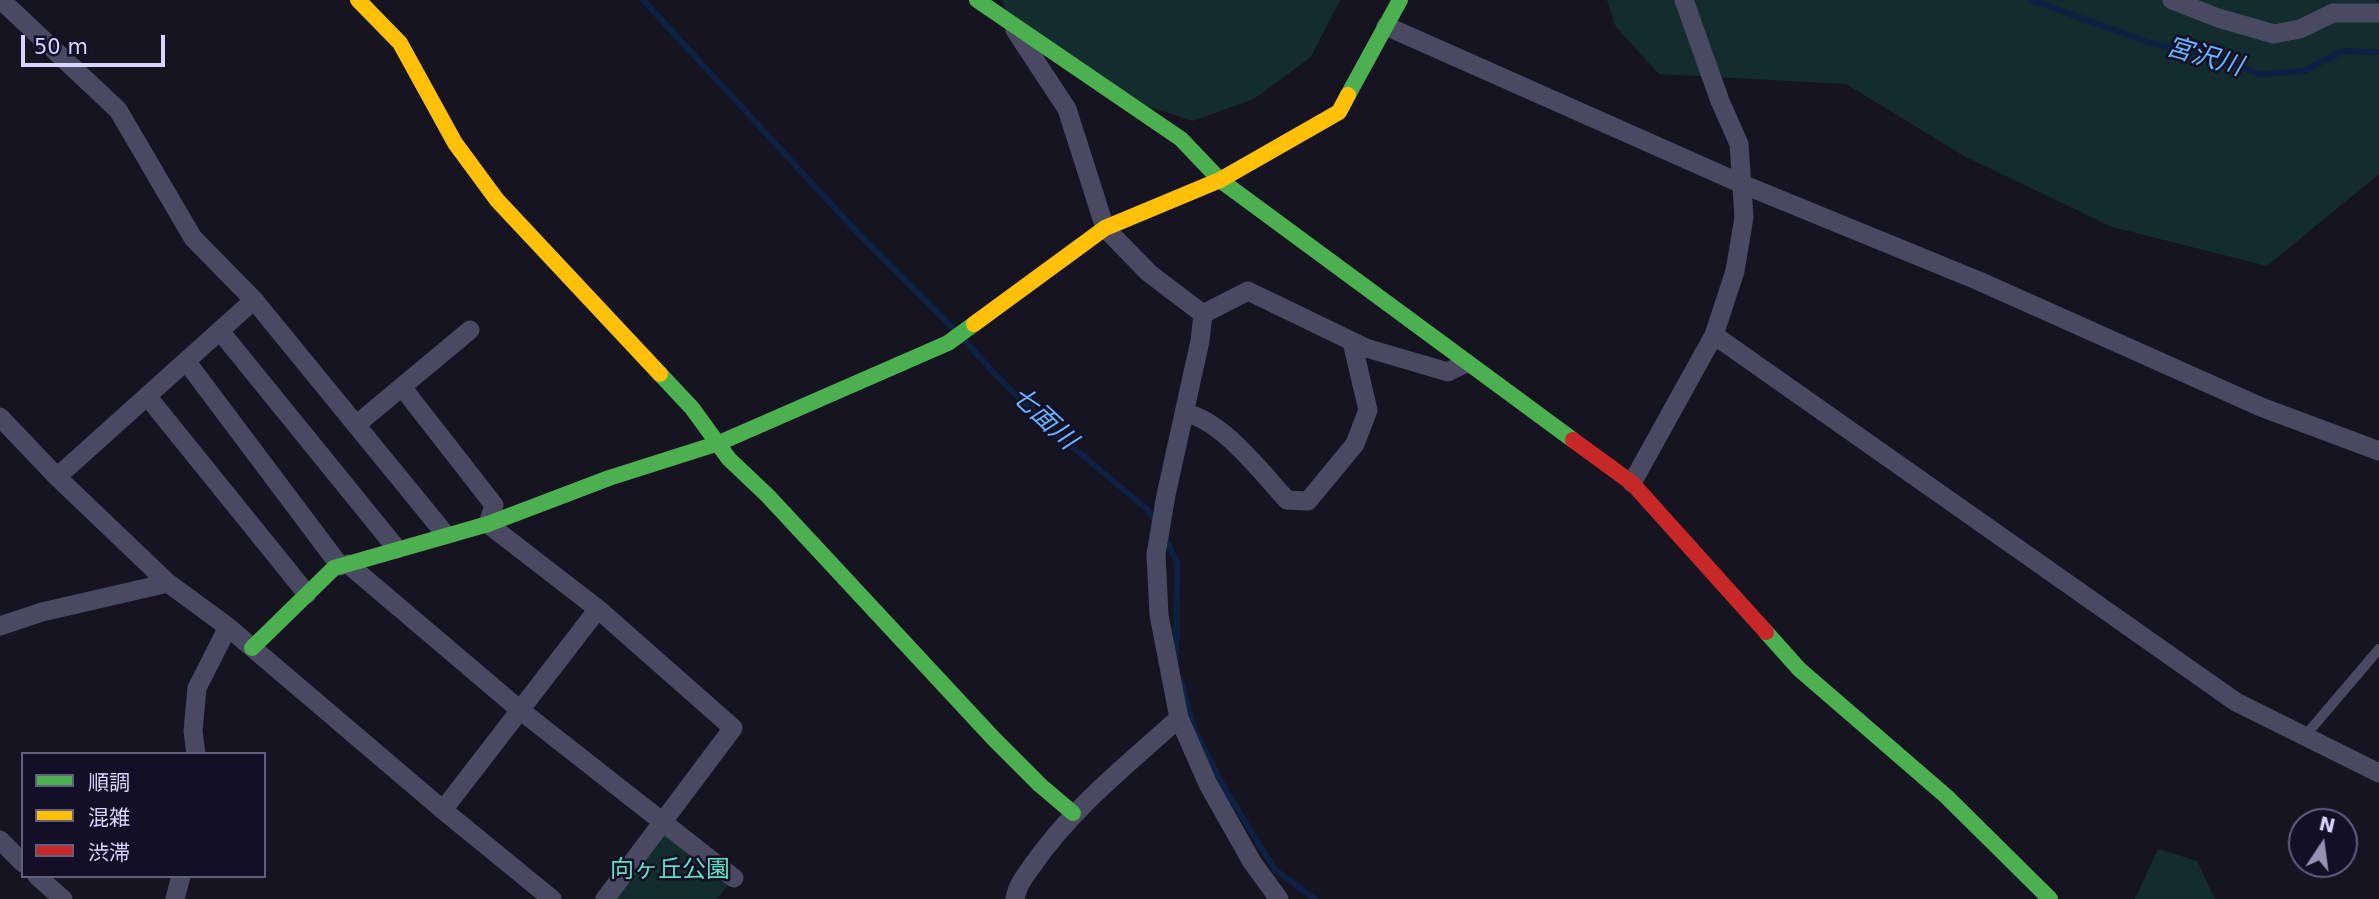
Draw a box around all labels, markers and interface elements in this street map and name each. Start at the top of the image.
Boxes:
scale bar [24,21,168,65]
water label: 宮沢川 [2162,32,2246,84]
text: 50 m [34,35,88,59]
water label: 七面川 [1004,381,1082,457]
legend [21,752,266,878]
text: 順調 [88,771,130,795]
text: 混雑 [88,806,130,830]
north arrow [2288,808,2358,878]
text: N [2317,812,2337,837]
text: 渋滞 [88,841,130,865]
park label: 向ヶ丘公園 [610,857,730,885]

